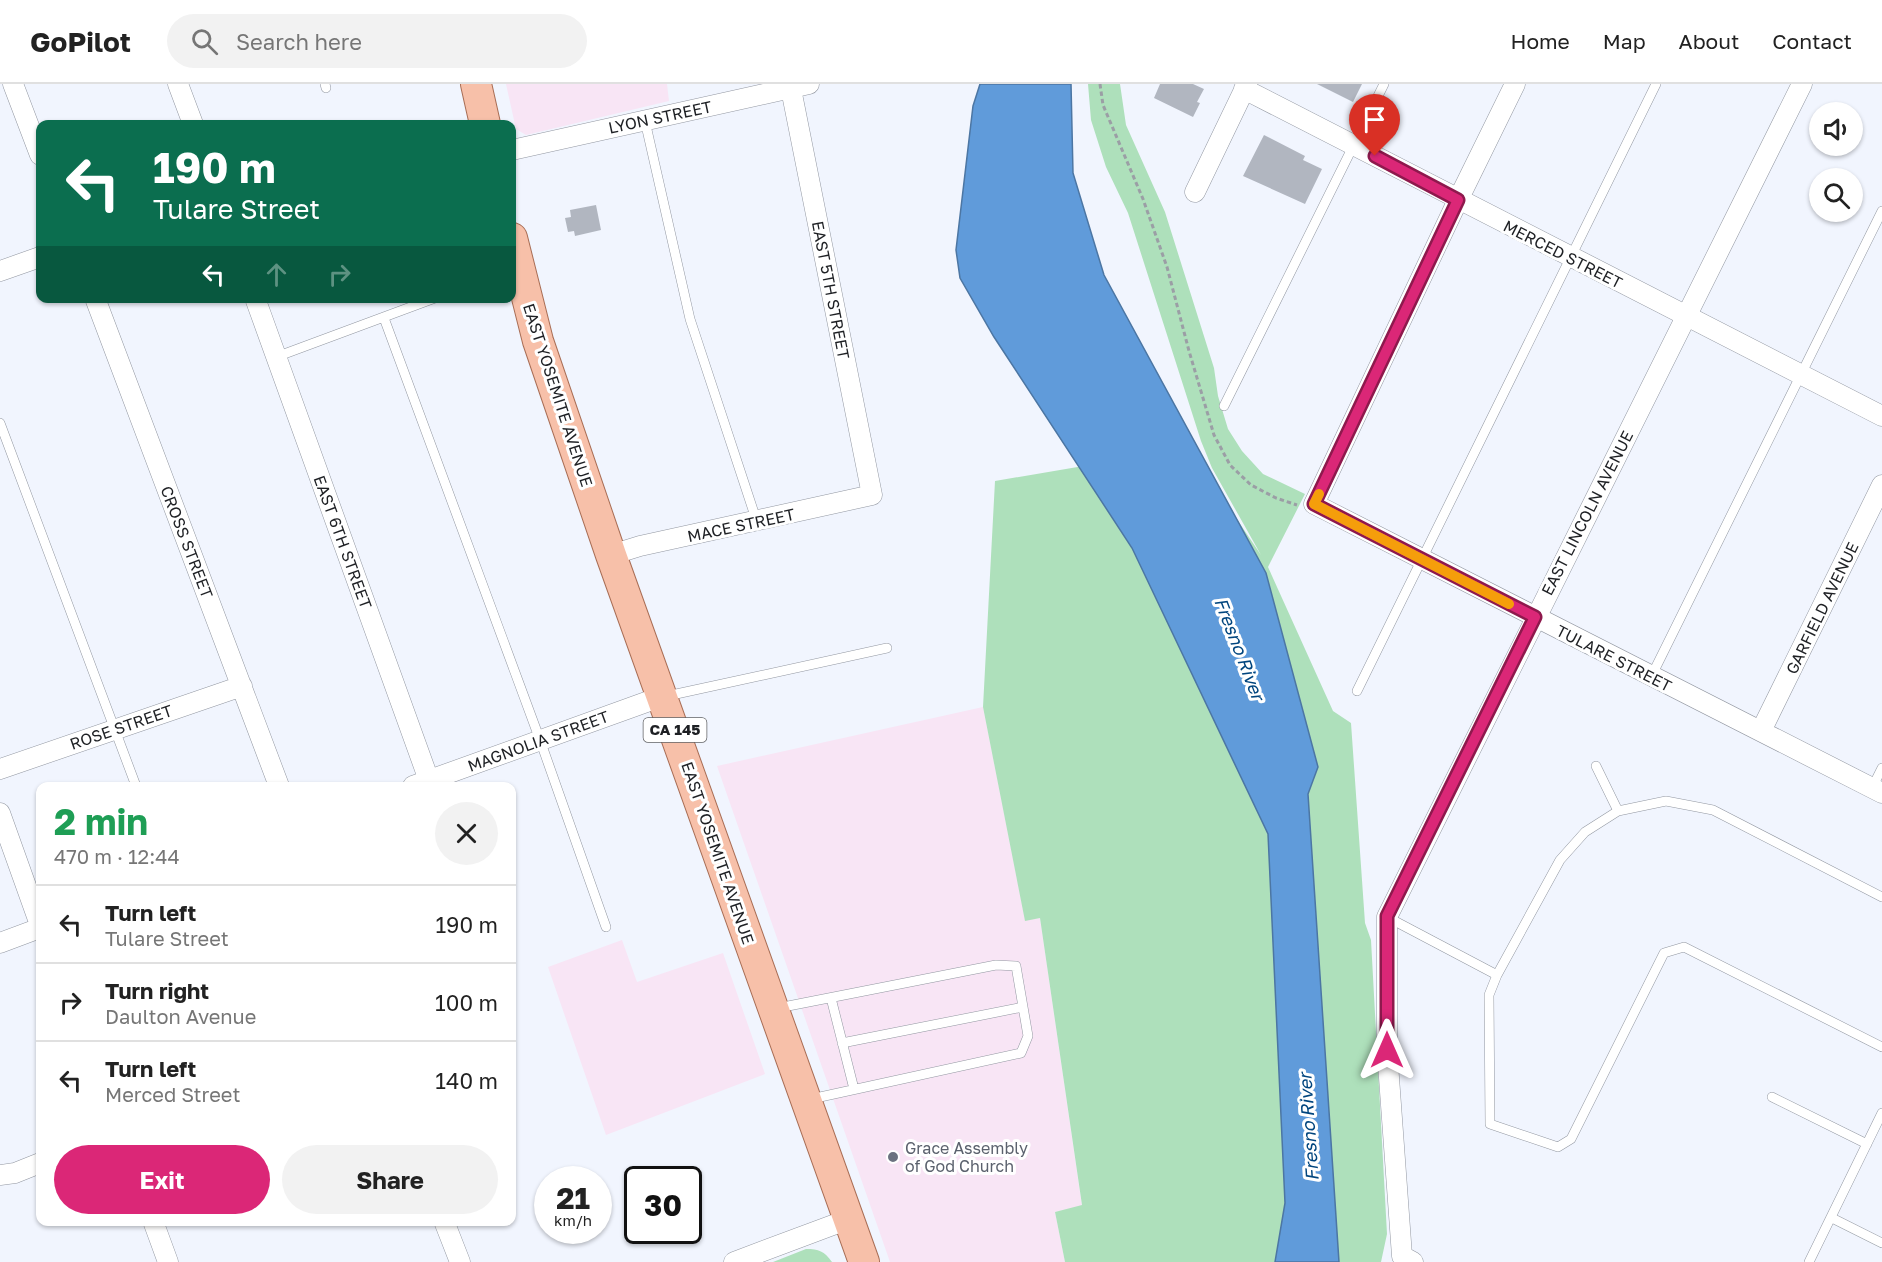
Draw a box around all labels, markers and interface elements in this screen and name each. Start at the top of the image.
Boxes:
search box [167,14,587,68]
text: GoPilot [30,25,131,58]
icon: search [188,25,221,58]
text: Search here [236,28,362,55]
text: Home [1510,28,1570,54]
text: Map [1603,28,1646,54]
text: About [1679,28,1739,54]
text: Contact [1772,28,1852,54]
pin [1349,94,1400,156]
street label: LYON STREET [606,96,714,138]
map controls [1809,102,1863,222]
button: sound [1809,102,1863,156]
icon: arrive [1358,103,1391,136]
text: 190 m [153,142,276,192]
icon: left [54,144,132,222]
button: search [1809,168,1863,222]
text: Tulare Street [153,193,320,225]
street label: MERCED STREET [1500,215,1626,293]
street label: EAST 5TH STREET [808,219,854,361]
icon: left [197,258,230,291]
icon: ahead [260,258,293,291]
icon: right [323,258,356,291]
street label: EAST YOSEMITE AVENUE [519,301,597,489]
street label: EAST LINCOLN AVENUE [1537,427,1637,599]
street label: EAST 6TH STREET [310,473,376,612]
street label: CROSS STREET [156,483,218,601]
street label: MACE STREET [685,504,797,546]
street label: GARFIELD AVENUE [1781,539,1863,677]
water label: Fresno River [1210,594,1271,706]
street label: TULARE STREET [1553,620,1675,696]
street label: ROSE STREET [67,700,175,754]
street label: MAGNOLIA STREET [465,706,611,776]
road number: CA 145 [644,718,706,742]
street label: EAST YOSEMITE AVENUE [677,759,759,947]
text: 2 min [54,800,148,843]
button: close [435,802,498,865]
text: 470 m · 12:44 [54,844,180,868]
text: Turn left [105,899,196,926]
icon: left [54,908,87,941]
text: 190 m [435,911,498,938]
text: Tulare Street [105,926,229,950]
text: Turn right [105,977,209,1004]
icon: right [54,986,87,1019]
text: 100 m [435,989,498,1016]
text: Daulton Avenue [105,1004,256,1028]
position arrow [1355,1018,1419,1082]
text: Turn left [105,1055,196,1082]
icon: left [54,1064,87,1097]
text: 140 m [435,1067,498,1094]
water label: Fresno River [1293,1069,1323,1182]
text: Merced Street [105,1082,240,1106]
place label: Grace Assembly of God Church [905,1138,1028,1176]
button: Exit [54,1145,270,1214]
button: Share [282,1145,498,1214]
marker: Grace Assembly of God Church [886,1150,900,1164]
speed limit sign: 30 [624,1166,702,1244]
text: 21 [556,1180,590,1216]
text: km/h [554,1211,592,1229]

